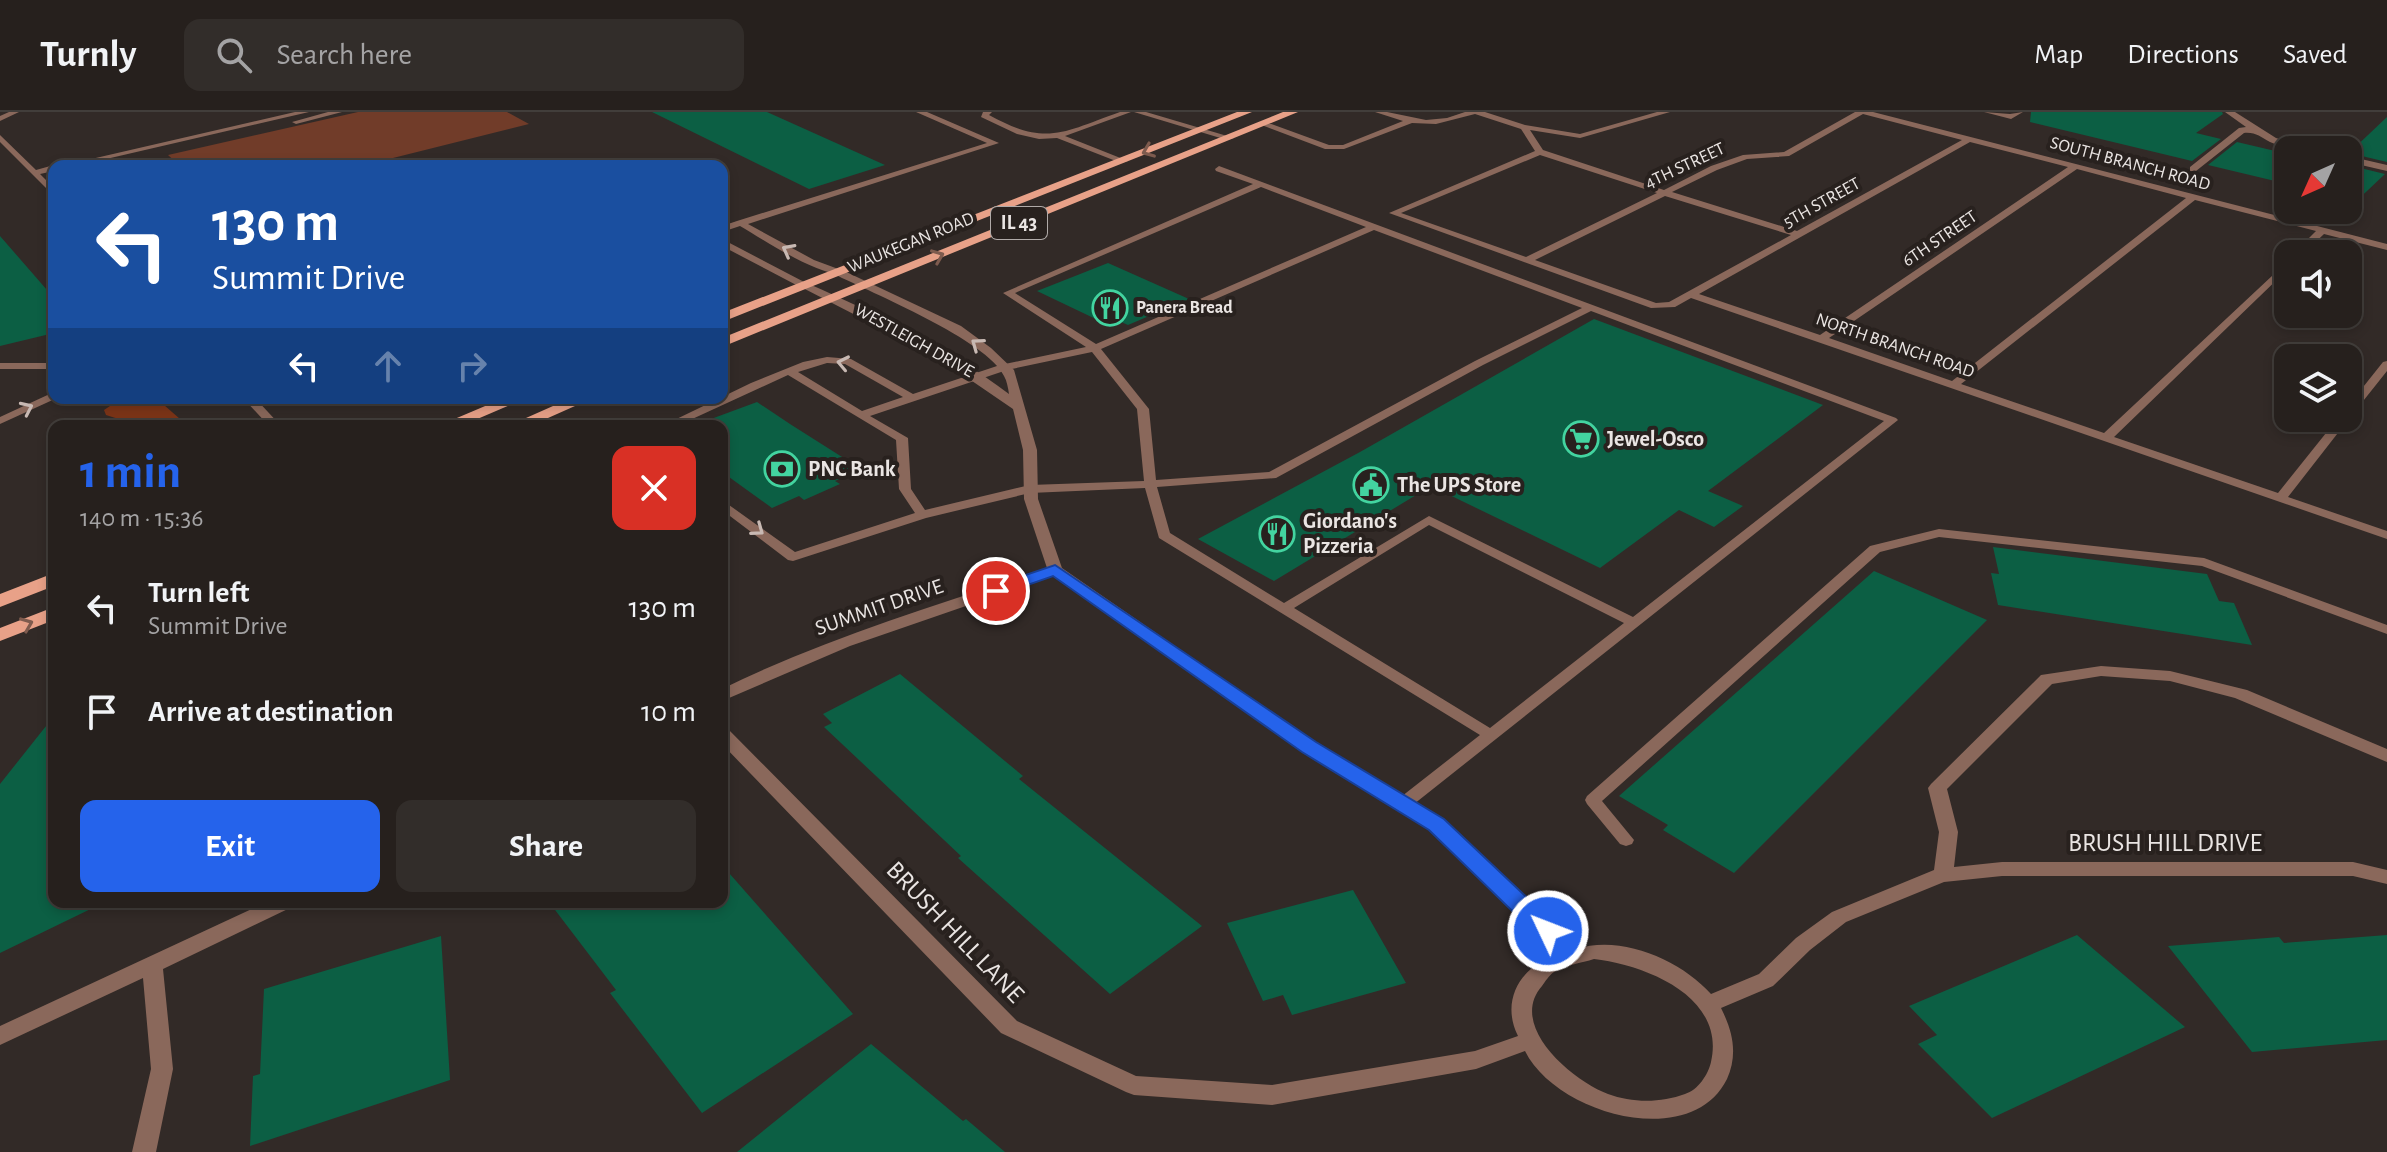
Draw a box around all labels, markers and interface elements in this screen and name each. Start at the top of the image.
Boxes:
search box [184,19,744,91]
icon: search [212,33,256,77]
text: Turnly [40,36,136,74]
text: Search here [276,40,412,70]
text: Map [2034,41,2083,69]
text: Directions [2127,41,2239,69]
text: Saved [2283,41,2347,69]
street label: SOUTH BRANCH ROAD [2048,134,2212,194]
north arrow [2274,136,2362,224]
map controls [2274,136,2362,432]
street label: 4TH STREET [1642,140,1728,192]
one-way arrow [1142,141,1156,158]
street label: 5TH STREET [1781,174,1864,231]
icon: left [80,192,184,296]
text: 130 m [212,195,339,251]
road number: IL 43 [991,207,1047,239]
street label: 6TH STREET [1899,207,1981,270]
street label: WAUKEGAN ROAD [845,209,977,277]
button: sound [2274,240,2362,328]
one-way arrow [782,244,796,259]
one-way arrow [930,250,944,266]
text: Summit Drive [212,260,405,296]
restaurant icon: Panera Bread [1091,289,1129,327]
place label: Panera Bread [1136,299,1233,317]
street label: WESTLEIGH DRIVE [851,301,977,381]
street label: NORTH BRANCH ROAD [1813,310,1977,382]
one-way arrow [972,339,986,353]
icon: left [282,344,326,388]
icon: ahead [366,344,410,388]
icon: right [450,344,494,388]
button: layers [2274,344,2362,432]
one-way arrow [837,355,850,372]
one-way arrow [19,402,34,418]
supermarket icon: Jewel-Osco [1562,420,1600,458]
place label: Jewel-Osco [1607,428,1704,450]
button: close [612,446,696,530]
text: 1 min [80,449,181,497]
bank icon: PNC Bank [763,450,801,488]
place label: PNC Bank [808,458,896,480]
public building icon: The UPS Store [1352,466,1390,504]
place label: The UPS Store [1397,474,1521,496]
text: 140 m · 15:36 [80,505,204,531]
place label: Giordano's Pizzeria [1303,510,1397,557]
restaurant icon: Giordano's Pizzeria [1258,515,1296,553]
one-way arrow [749,521,763,535]
pin [962,557,1030,625]
icon: arrive [974,569,1018,613]
street label: SUMMIT DRIVE [812,575,946,639]
text: Turn left [148,578,249,608]
icon: left [80,586,124,630]
text: 130 m [629,593,696,623]
text: Summit Drive [148,613,288,639]
one-way arrow [19,617,33,634]
icon: arrive [80,690,124,734]
text: Arrive at destination [148,697,394,727]
text: 10 m [641,697,696,727]
button: Exit [80,800,380,892]
button: Share [396,800,696,892]
street label: BRUSH HILL DRIVE [2068,830,2262,856]
street label: BRUSH HILL LANE [881,856,1029,1008]
position arrow [1506,889,1590,973]

